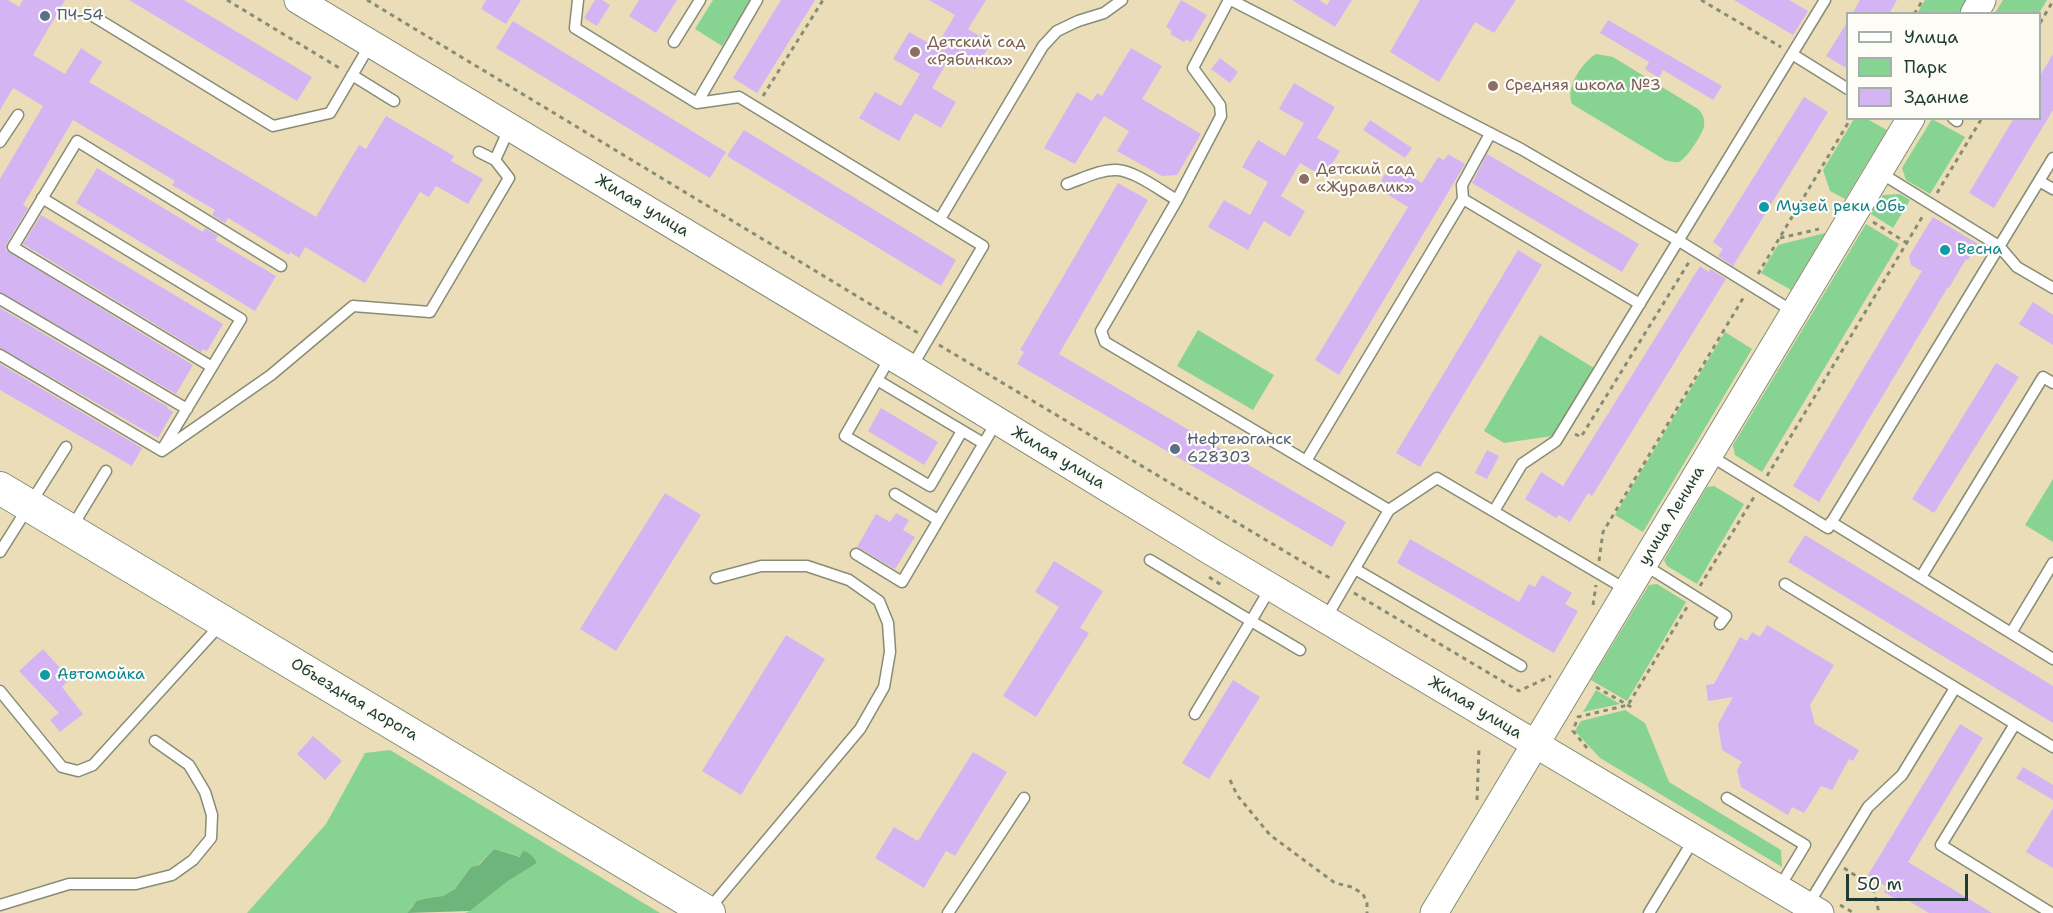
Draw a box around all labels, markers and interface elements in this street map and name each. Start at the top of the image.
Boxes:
place label: ПЧ-54 [57,6,103,26]
marker: ПЧ-54 [38,9,52,23]
legend [1846,12,2041,120]
text: Улица [1904,25,1958,49]
place label: Детский сад «Рябинка» [927,33,1026,71]
marker: Детский сад «Рябинка» [908,45,922,59]
text: Парк [1904,55,1947,79]
place label: Средняя школа №3 [1505,76,1661,96]
marker: Средняя школа №3 [1486,79,1500,93]
text: Здание [1904,85,1969,109]
place label: Детский сад «Журавлик» [1316,160,1415,198]
street label: Жилая улица [592,171,692,241]
marker: Детский сад «Журавлик» [1297,172,1311,186]
place label: Музей реки Обь [1776,197,1905,217]
marker: Музей реки Обь [1757,200,1771,214]
place label: Весна [1957,240,2002,260]
marker: Весна [1938,243,1952,257]
street label: Жилая улица [1008,423,1108,493]
place label: Нефтеюганск 628303 [1187,430,1291,468]
marker: Нефтеюганск 628303 [1168,442,1182,456]
street label: улица Ленина [1635,463,1709,569]
street label: Объездная дорога [287,654,421,746]
place label: Автомойка [57,665,145,685]
marker: Автомойка [38,668,52,682]
street label: Жилая улица [1425,673,1525,743]
scale bar [1849,862,1970,900]
text: 50 m [1857,872,1902,896]

